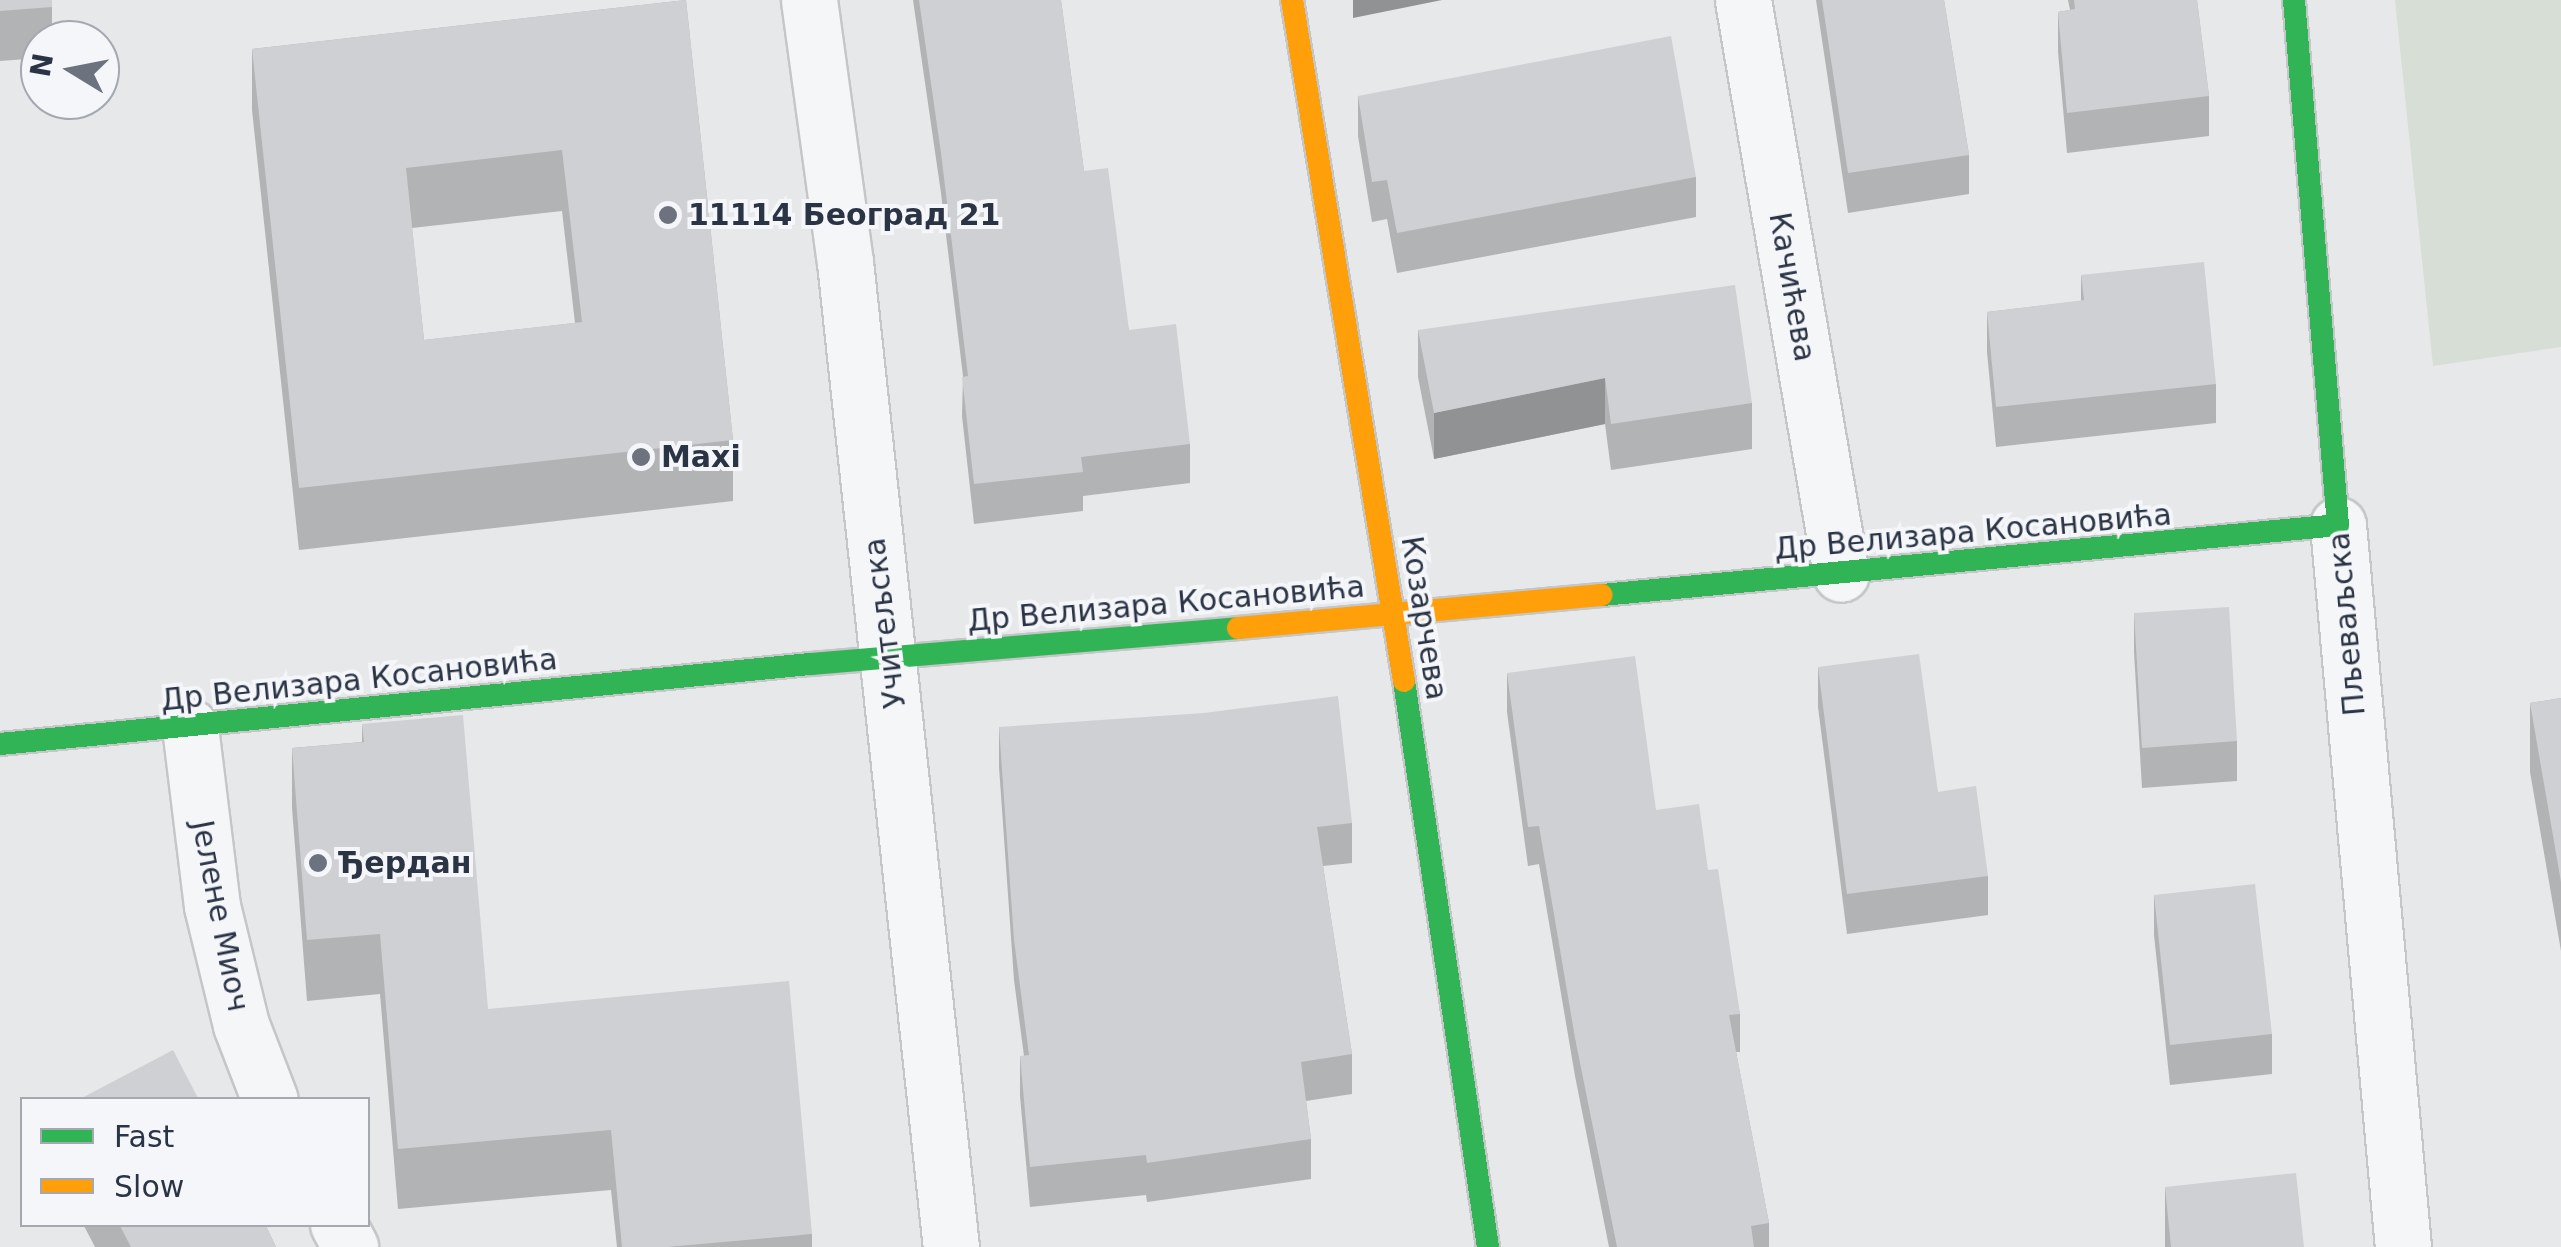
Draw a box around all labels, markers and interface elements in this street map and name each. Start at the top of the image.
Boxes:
north arrow [20,20,120,120]
text: N [24,51,60,79]
place label: 11114 Београд 21 [688,197,1000,233]
marker: 11114 Београд 21 [657,204,679,226]
street label: Качићева [1761,210,1823,364]
place label: Maxi [661,439,741,475]
marker: Maxi [630,446,652,468]
street label: Др Велизара Косановића [1773,497,2173,567]
street label: Пљеваљска [2321,531,2373,717]
street label: Козарчева [1393,534,1455,702]
street label: Учитељска [857,536,913,710]
street label: Др Велизара Косановића [966,569,1366,639]
street label: Др Велизара Косановића [159,641,559,719]
street label: Јелене Миоч [184,817,256,1015]
place label: Ђердан [338,845,471,881]
marker: Ђердан [307,852,329,874]
legend [20,1097,370,1227]
text: Fast [114,1119,174,1154]
text: Slow [114,1169,184,1204]

